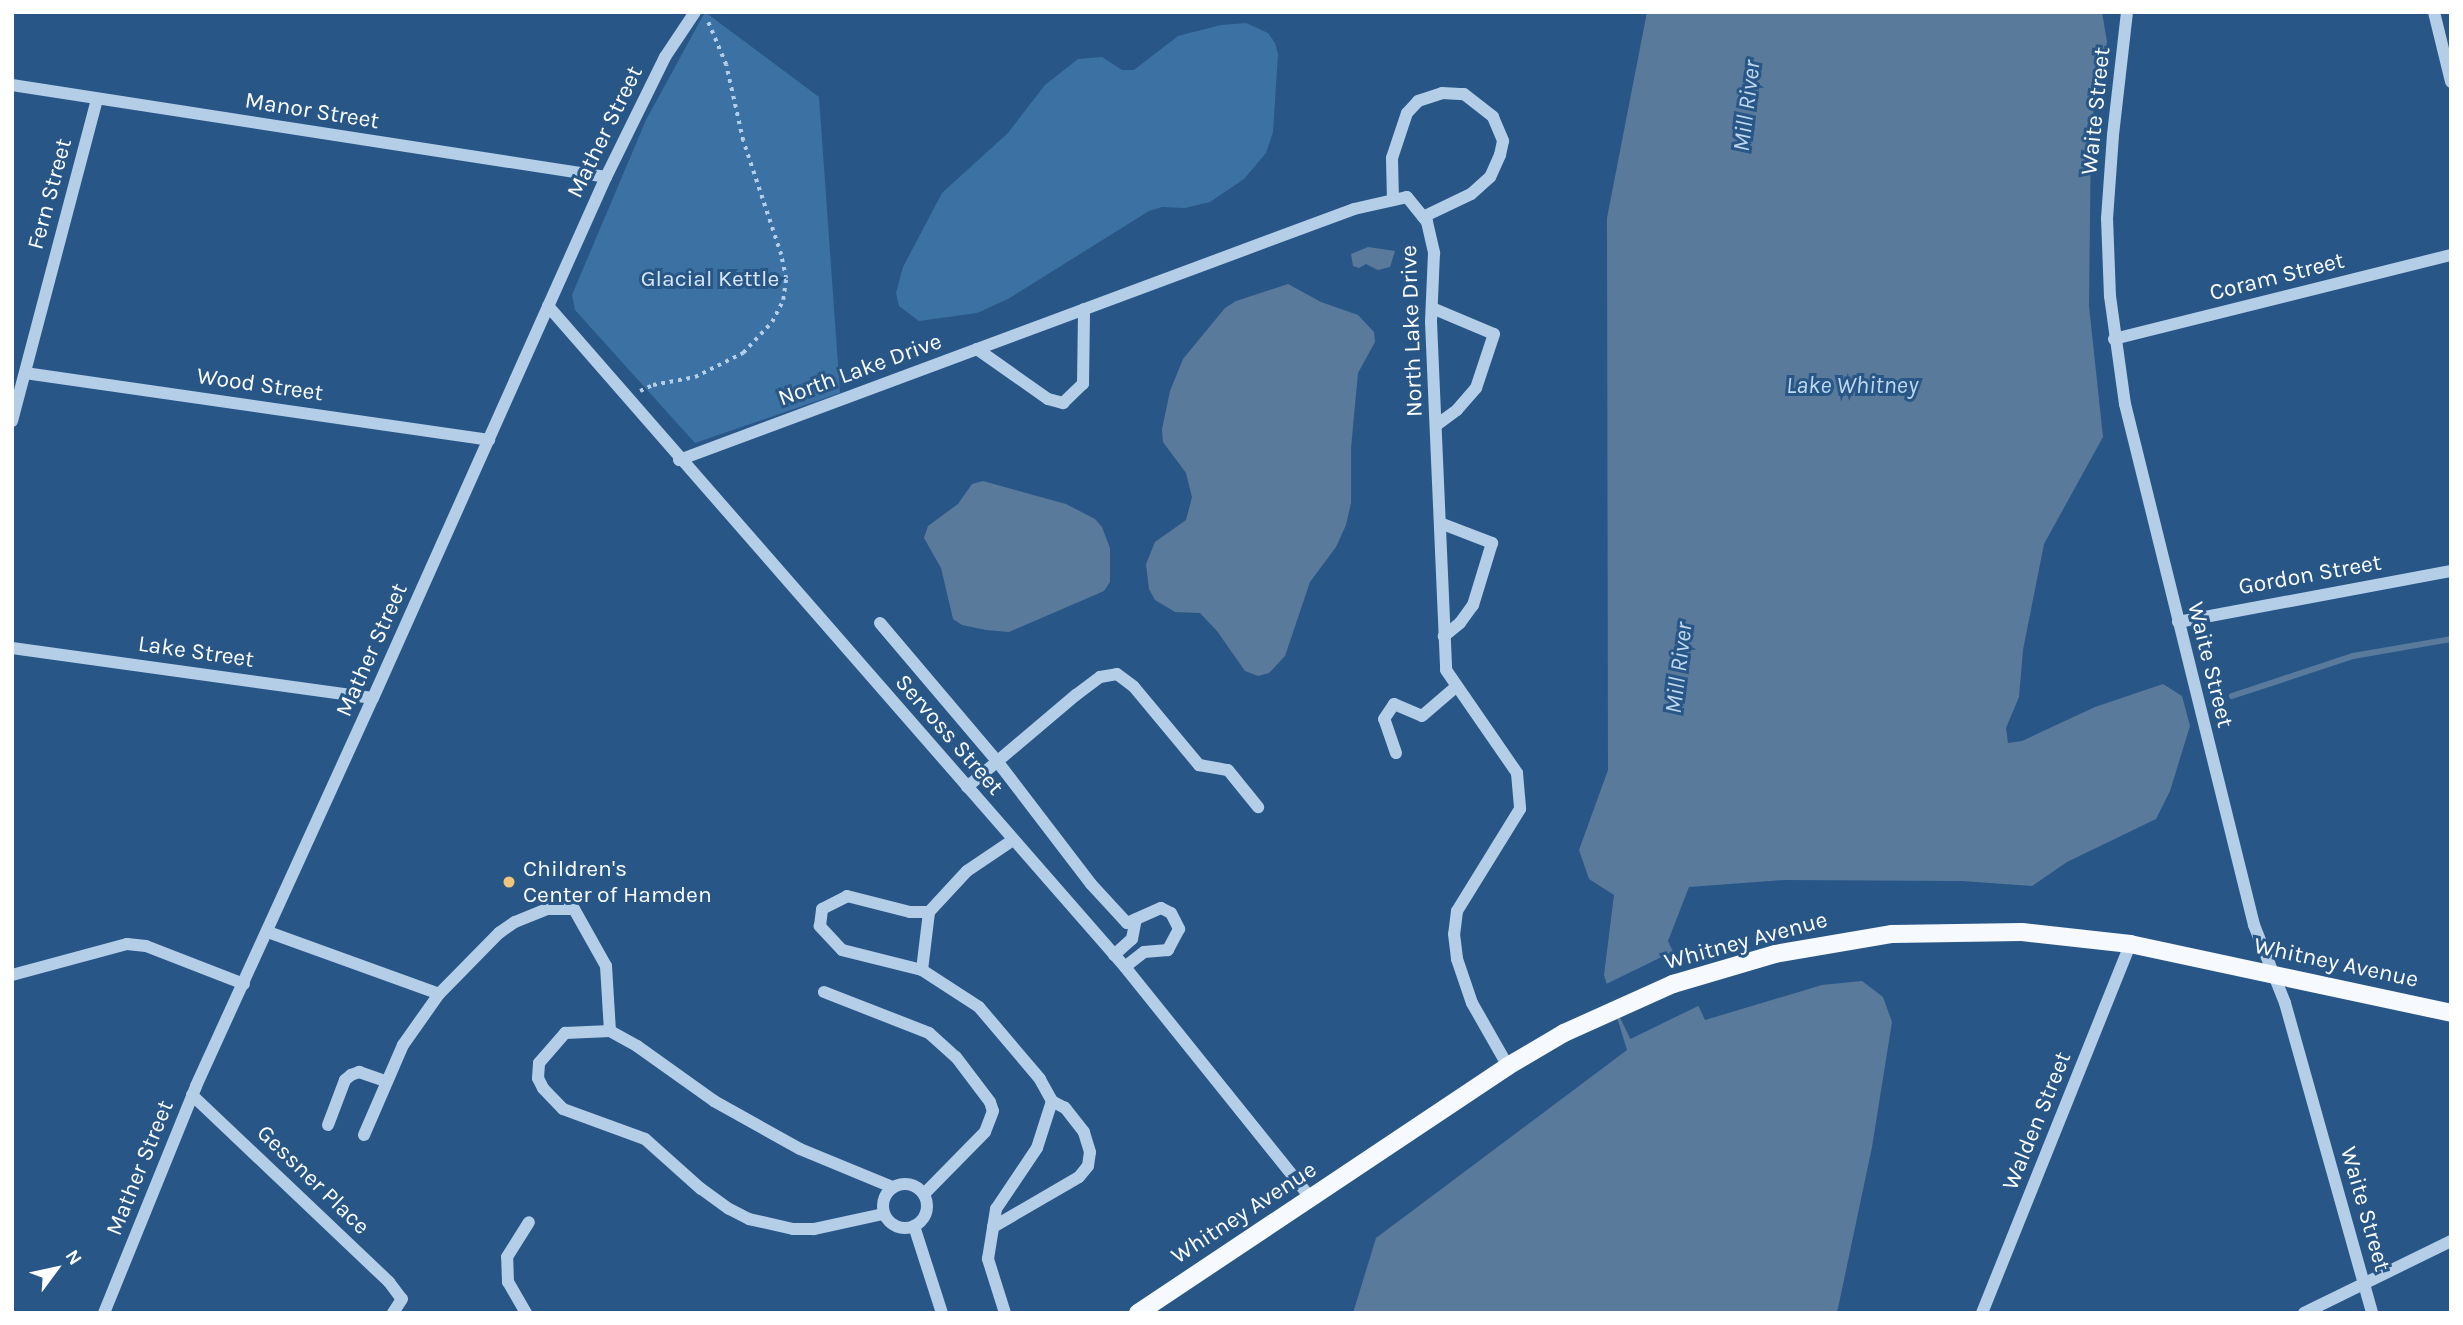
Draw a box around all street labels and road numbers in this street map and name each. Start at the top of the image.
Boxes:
street label: Waite Street [2076,46,2116,176]
street label: Mather Street [561,62,649,202]
street label: Manor Street [243,87,381,135]
street label: Fern Street [22,135,78,253]
street label: North Lake Drive [1395,245,1429,417]
street label: Coram Street [2207,247,2347,307]
street label: North Lake Drive [774,328,946,412]
street label: Wood Street [195,362,325,408]
street label: Gordon Street [2237,549,2383,601]
street label: Mather Street [330,579,414,721]
street label: Waite Street [2181,599,2239,731]
street label: Lake Street [136,630,256,674]
street label: Servoss Street [889,669,1009,801]
street label: Whitney Avenue [1662,906,1830,976]
street label: Whitney Avenue [2251,932,2421,994]
street label: Walden Street [1997,1048,2077,1194]
street label: Mather Street [100,1096,180,1240]
street label: Gessner Place [251,1119,375,1241]
street label: Waite Street [2334,1143,2396,1275]
street label: Whitney Avenue [1166,1156,1322,1270]

